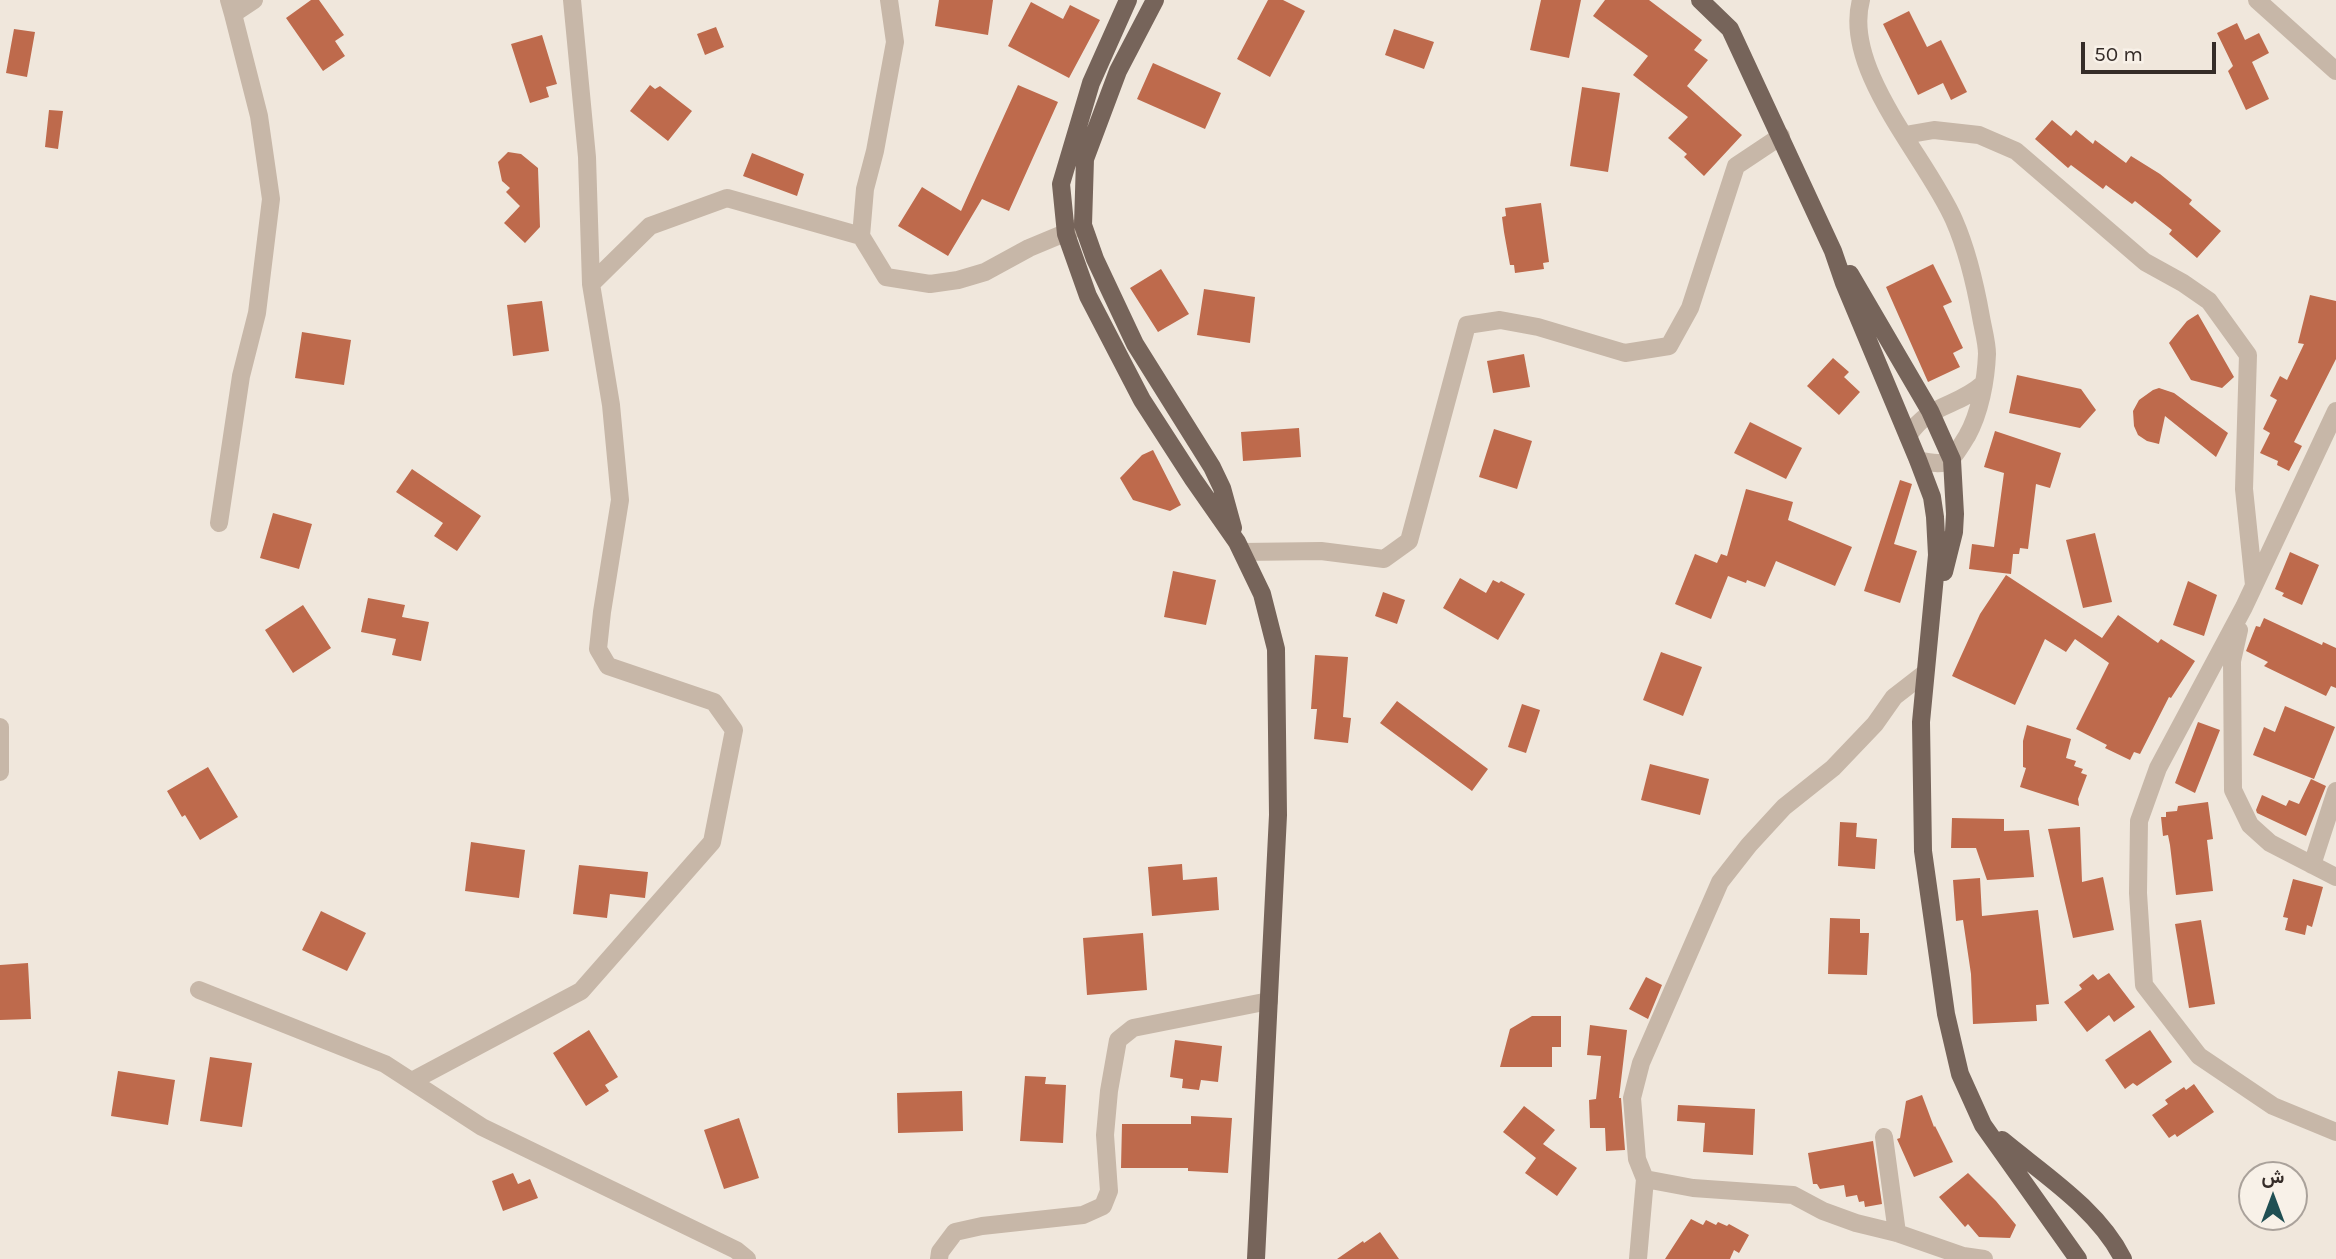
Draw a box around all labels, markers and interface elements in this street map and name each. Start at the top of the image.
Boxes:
scale bar [2084,28,2219,72]
text: 50 m [2094,42,2143,66]
north arrow [2238,1161,2308,1231]
text: ش [2262,1166,2284,1188]

